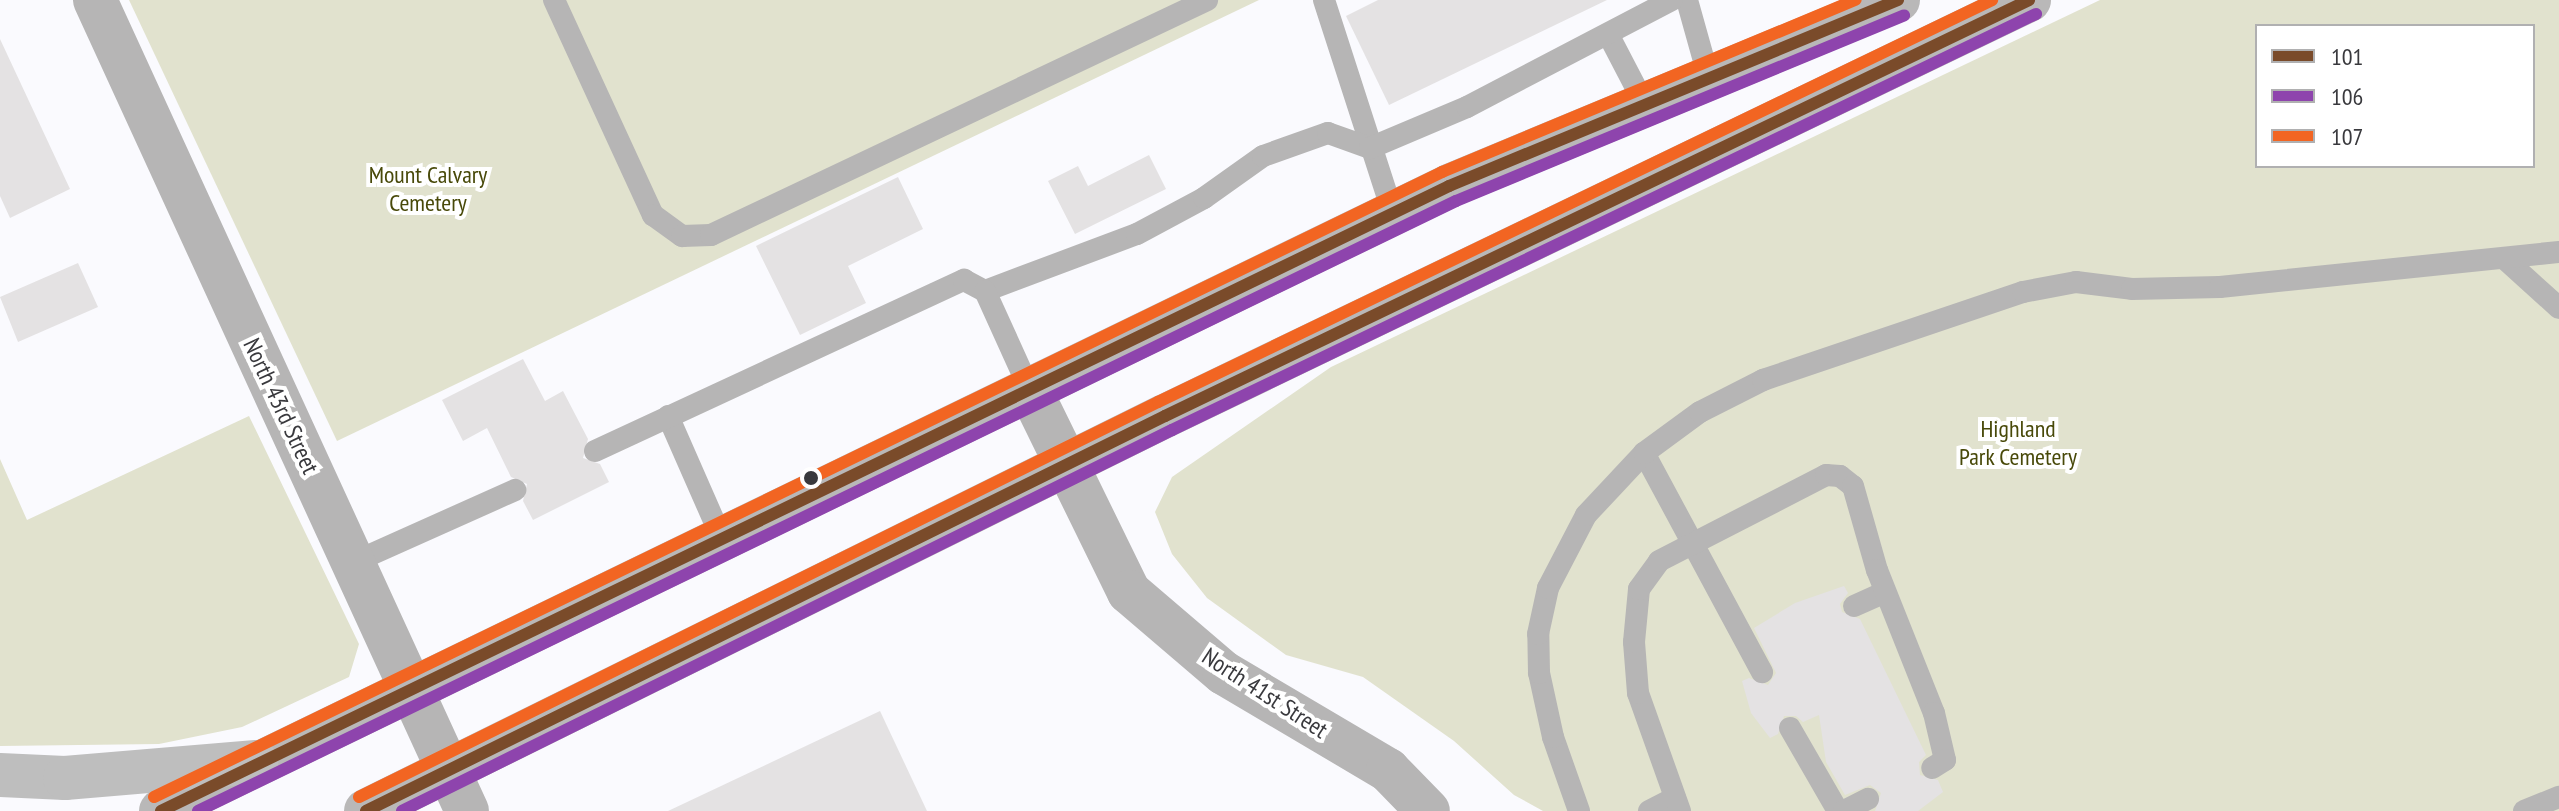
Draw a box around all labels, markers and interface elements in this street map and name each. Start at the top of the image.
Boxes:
legend [2255,24,2535,168]
text: 101 [2331,41,2363,72]
text: 106 [2331,81,2363,112]
text: 107 [2331,121,2363,152]
park label: Mount Calvary Cemetery [369,161,487,217]
street label: North 43rd Street [237,334,325,478]
park label: Highland Park Cemetery [1959,415,2077,471]
unlabelled marker [803,470,819,486]
street label: North 41st Street [1197,642,1333,744]

